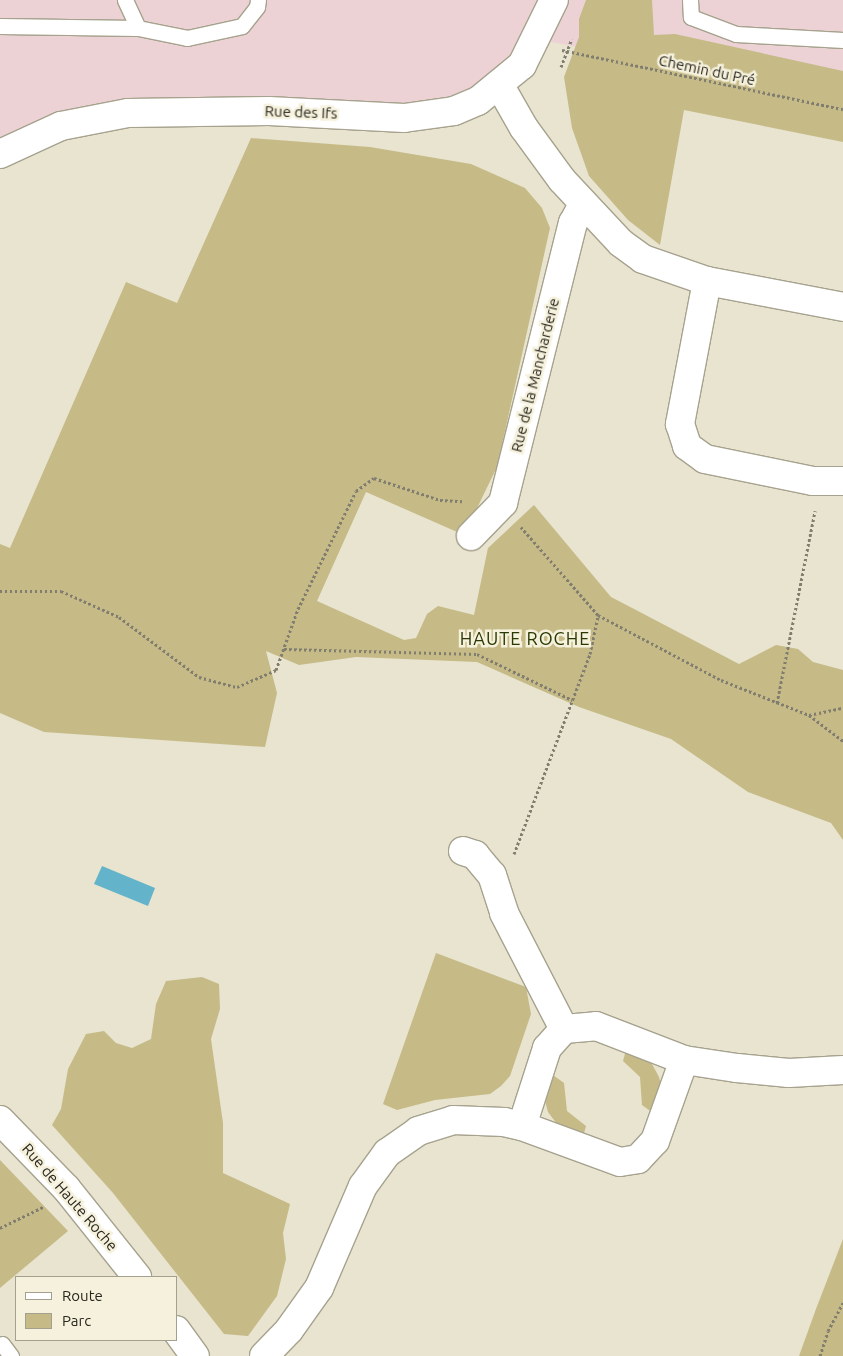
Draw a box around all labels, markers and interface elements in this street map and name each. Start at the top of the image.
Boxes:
street label: Chemin du Pré [657,51,757,89]
street label: Rue des Ifs [264,102,338,122]
street label: Rue de la Mancharderie [507,296,563,454]
district label: HAUTE ROCHE [458,627,592,649]
street label: Rue de Haute Roche [18,1140,122,1254]
legend [15,1276,178,1341]
text: Route [62,1287,103,1304]
text: Parc [62,1312,91,1329]

